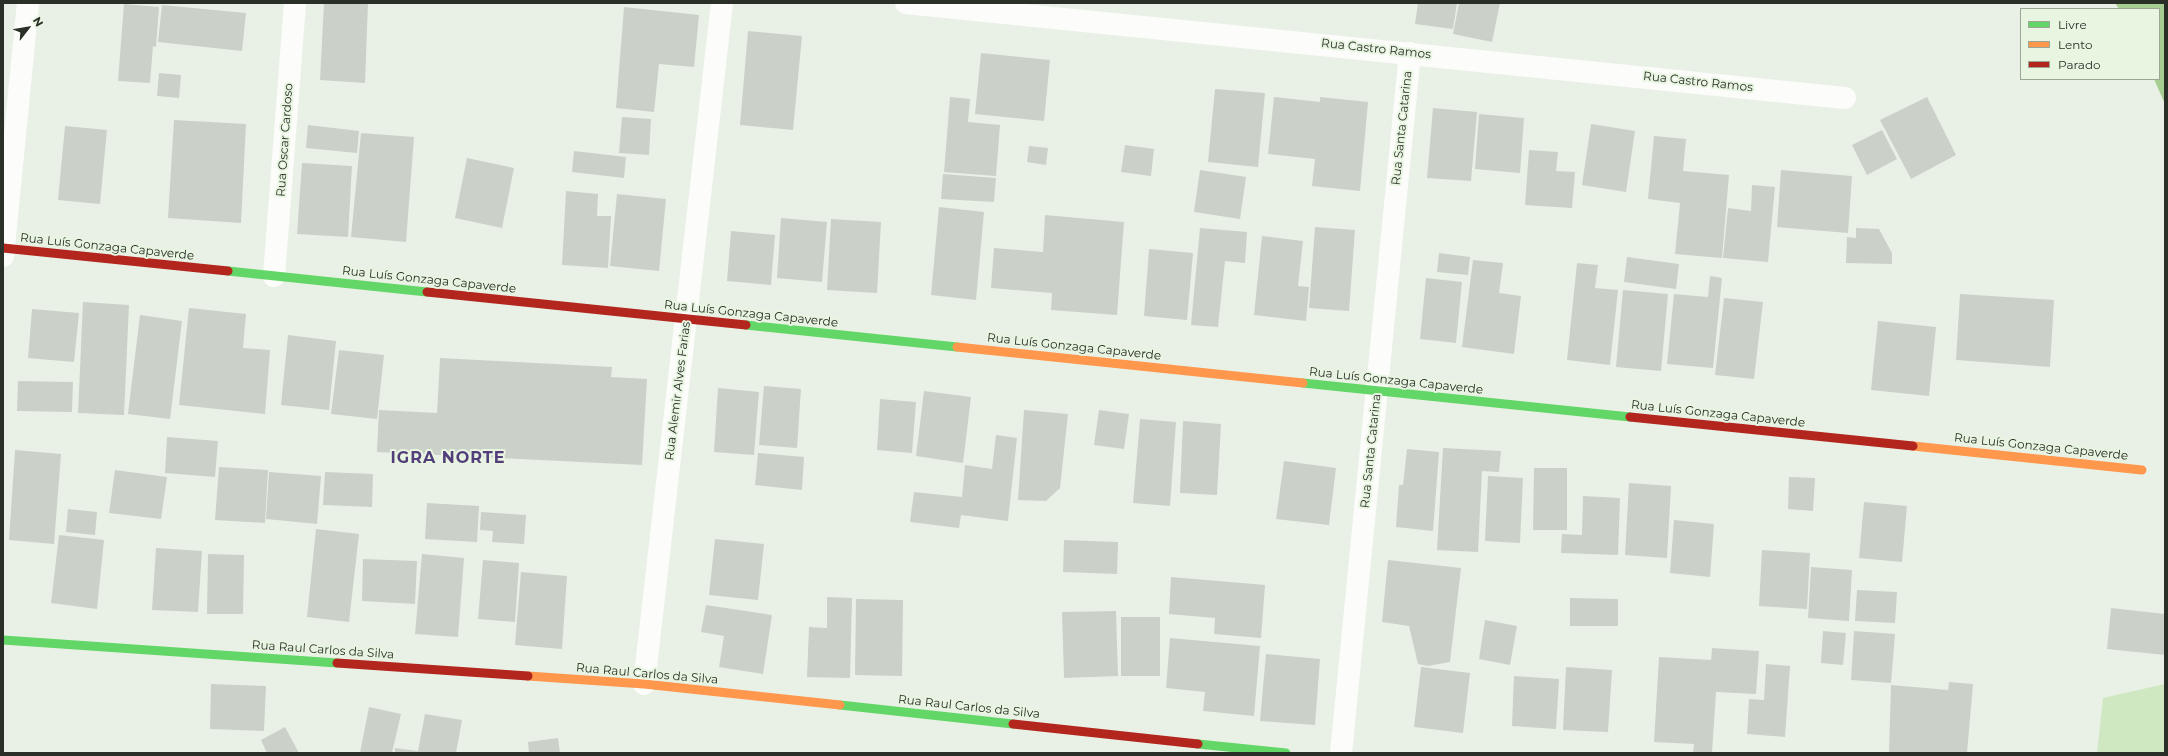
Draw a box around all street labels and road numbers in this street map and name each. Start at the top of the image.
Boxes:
street label: Rua Castro Ramos [1320,36,1432,62]
street label: Rua Castro Ramos [1642,69,1754,95]
street label: Rua Santa Catarina [1389,70,1415,186]
street label: Rua Oscar Cardoso [274,83,296,197]
street label: Rua Luís Gonzaga Capaverde [19,231,195,263]
street label: Rua Luís Gonzaga Capaverde [341,264,517,296]
street label: Rua Luís Gonzaga Capaverde [663,298,839,330]
street label: Rua Alemir Alves Farias [662,321,694,461]
street label: Rua Luís Gonzaga Capaverde [986,331,1162,363]
street label: Rua Luís Gonzaga Capaverde [1308,365,1484,397]
street label: Rua Santa Catarina [1358,393,1384,509]
street label: Rua Luís Gonzaga Capaverde [1630,398,1806,430]
street label: Rua Luís Gonzaga Capaverde [1953,431,2129,463]
street label: Rua Raul Carlos da Silva [251,638,395,662]
street label: Rua Raul Carlos da Silva [575,661,719,687]
street label: Rua Raul Carlos da Silva [897,692,1041,722]

